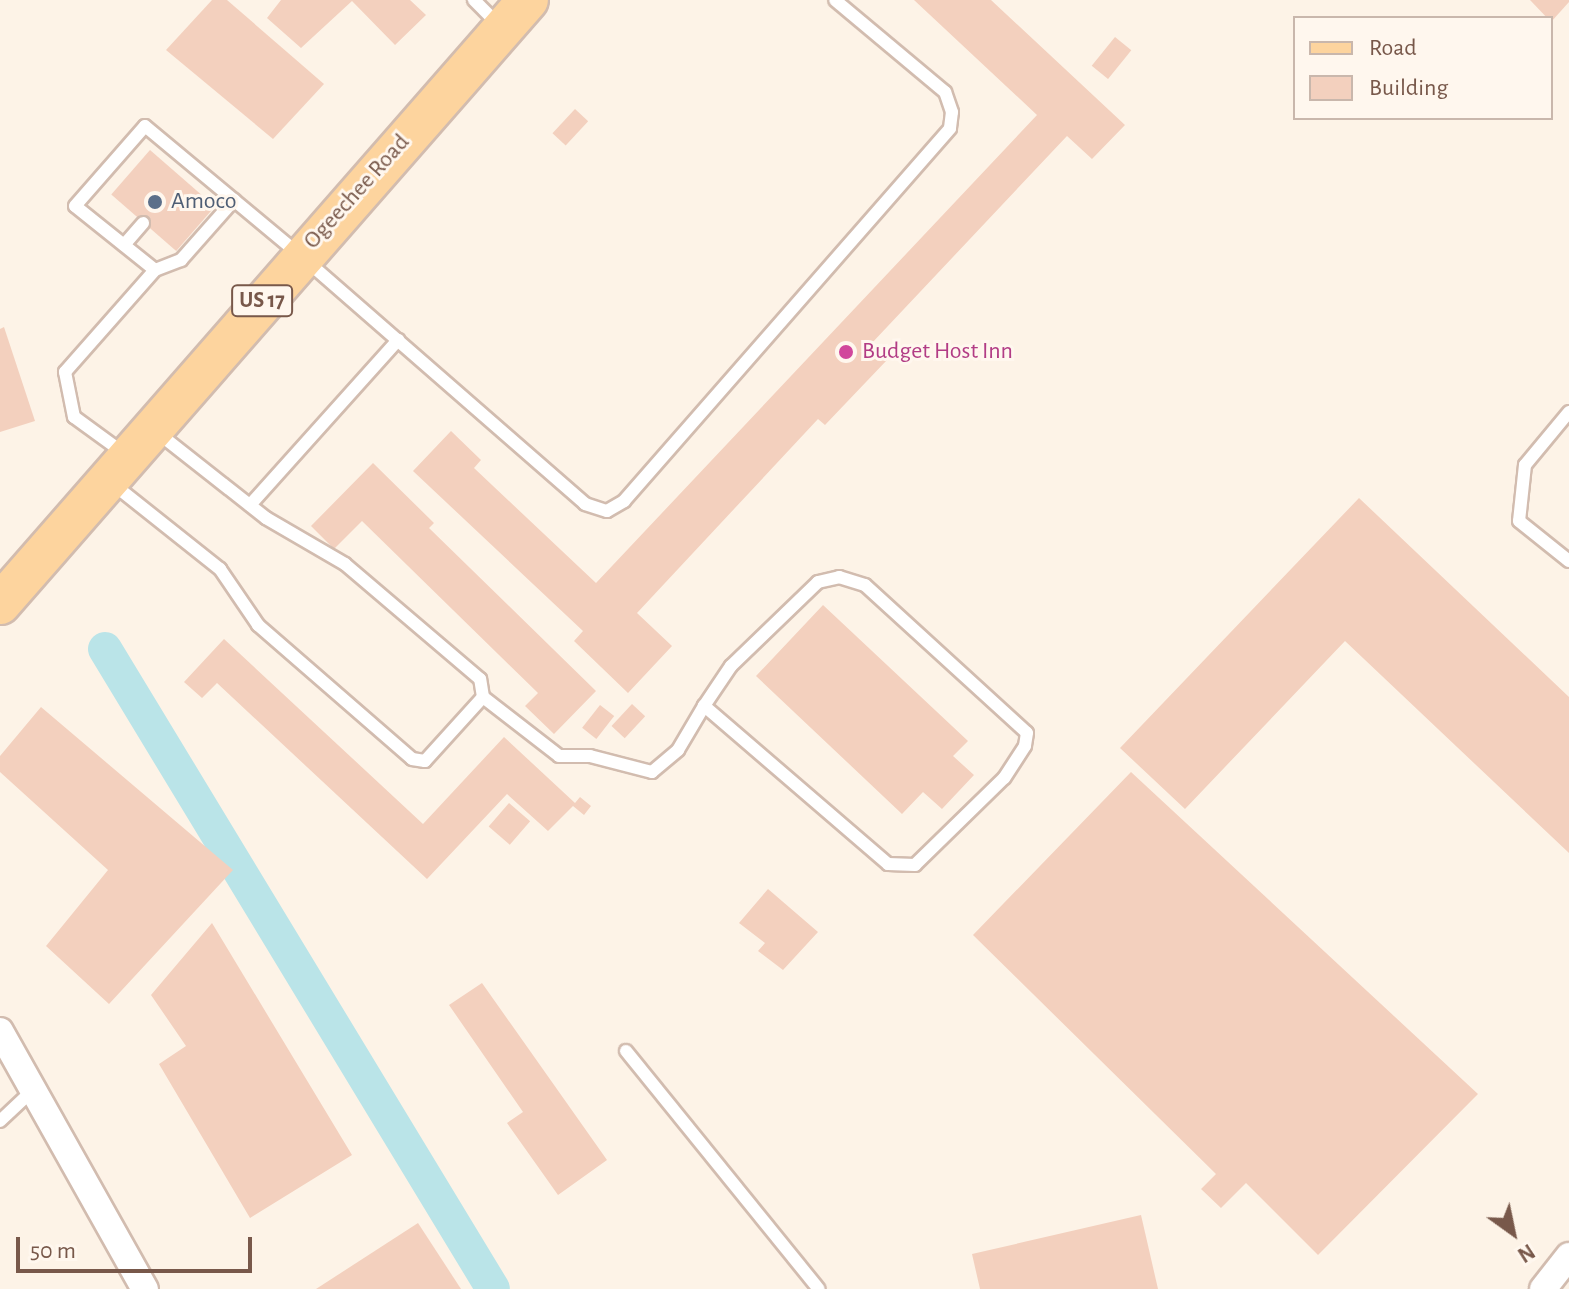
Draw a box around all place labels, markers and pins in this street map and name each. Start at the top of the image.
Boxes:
place label: Amoco [171,188,237,216]
marker: Amoco [146,193,164,211]
place label: Budget Host Inn [862,338,1013,366]
marker: Budget Host Inn [837,343,855,361]

